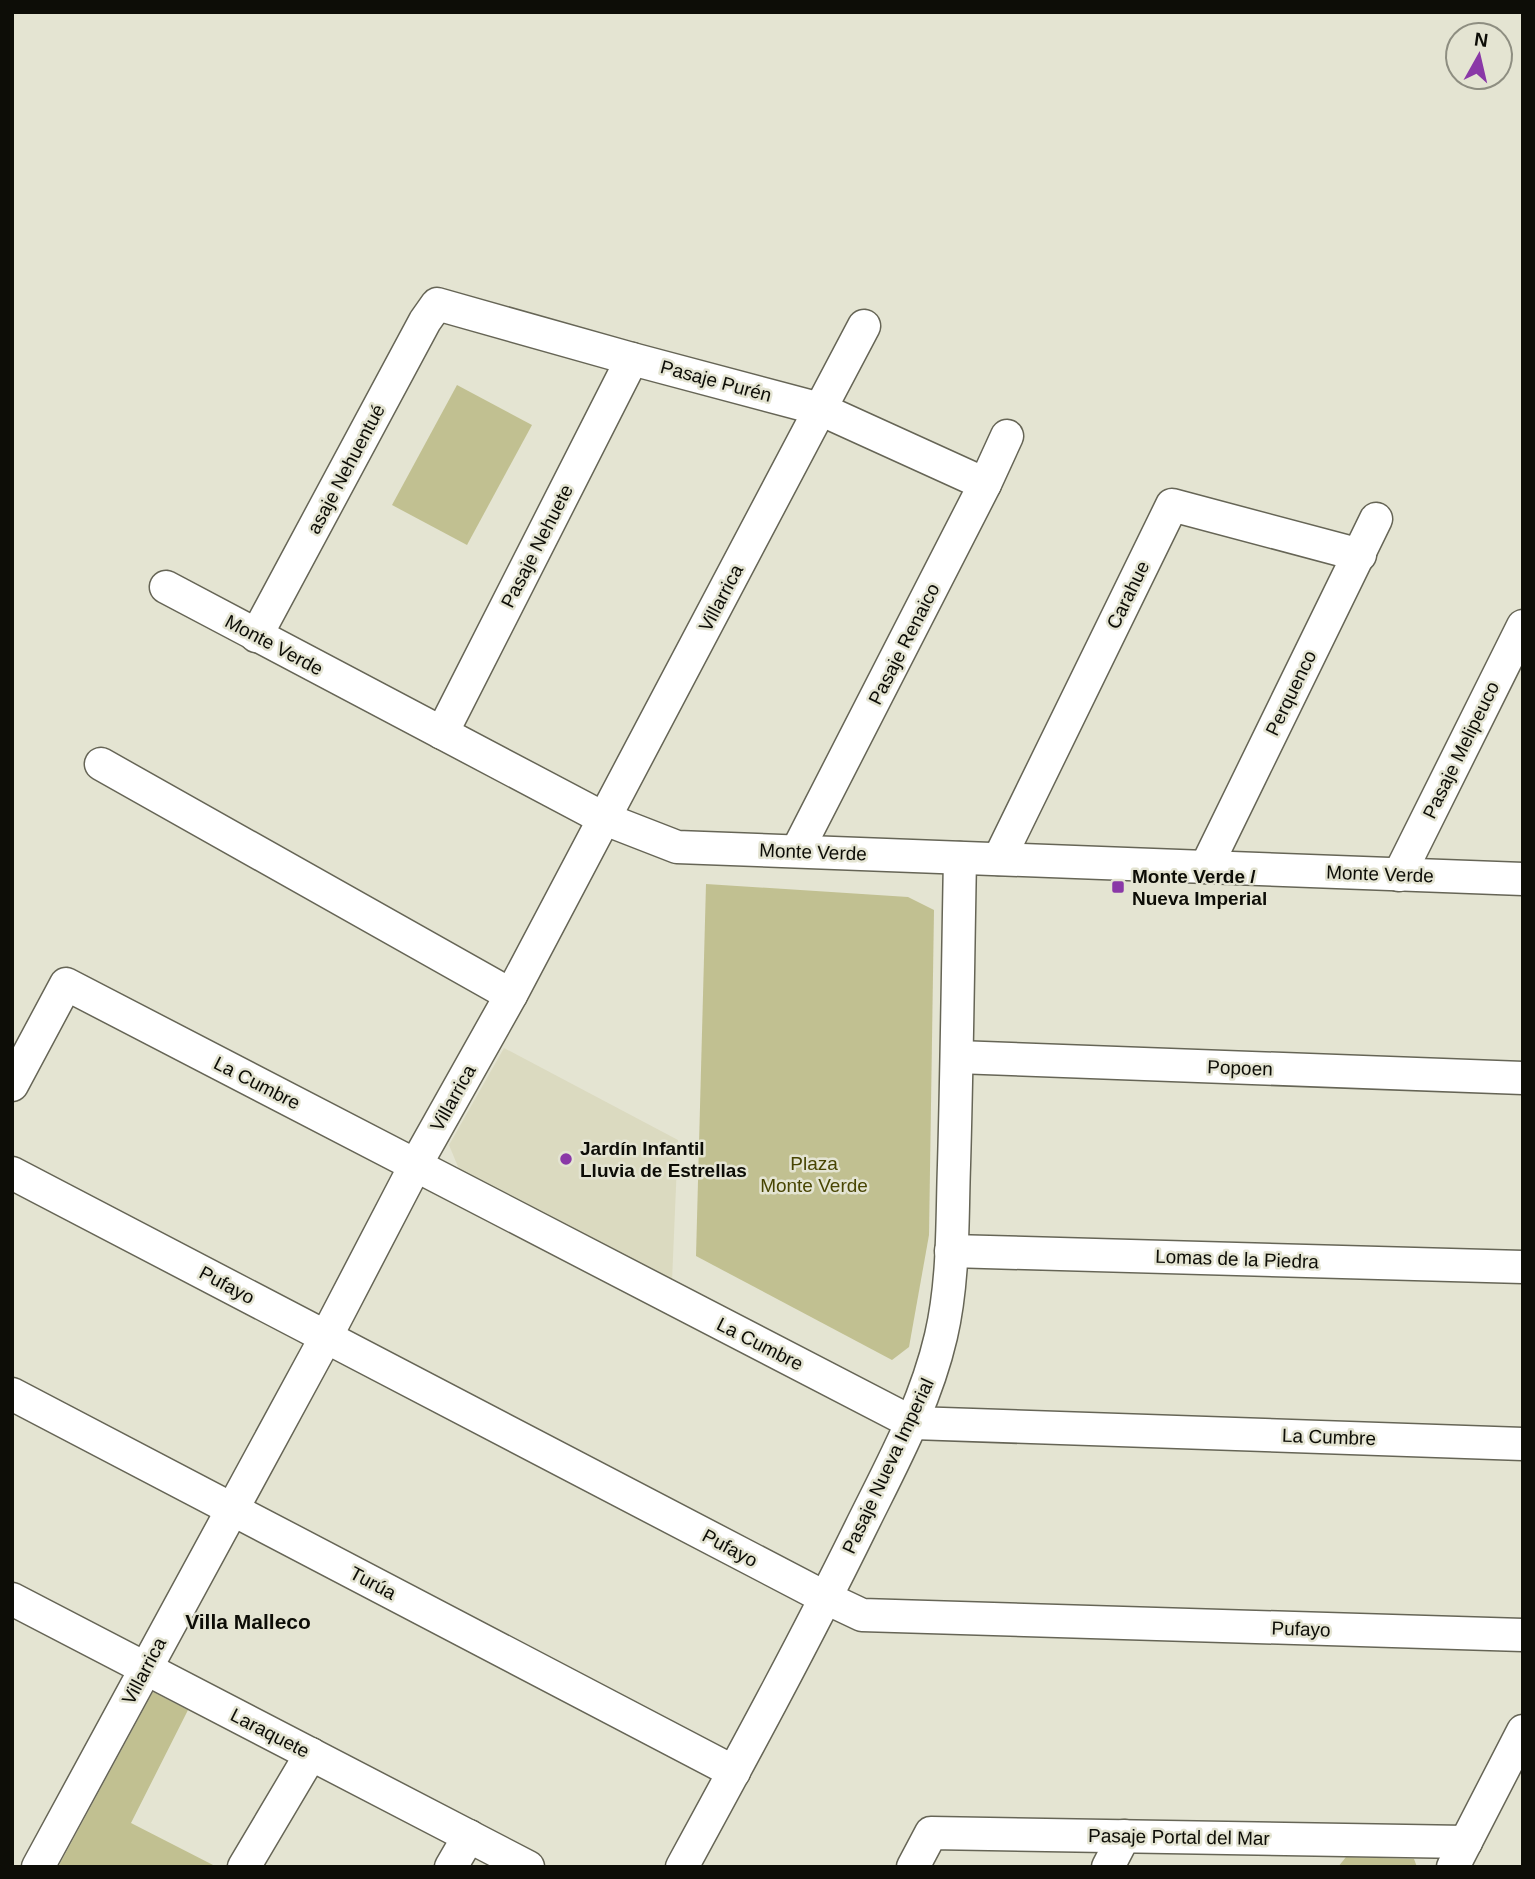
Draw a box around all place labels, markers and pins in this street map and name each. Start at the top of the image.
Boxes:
place label: Monte Verde / Nueva Imperial [1132,866,1267,909]
marker: Monte Verde / Nueva Imperial [1110,879,1126,895]
place label: Jardín Infantil Lluvia de Estrellas [580,1138,747,1181]
marker: Jardín Infantil Lluvia de Estrellas [558,1151,574,1167]

